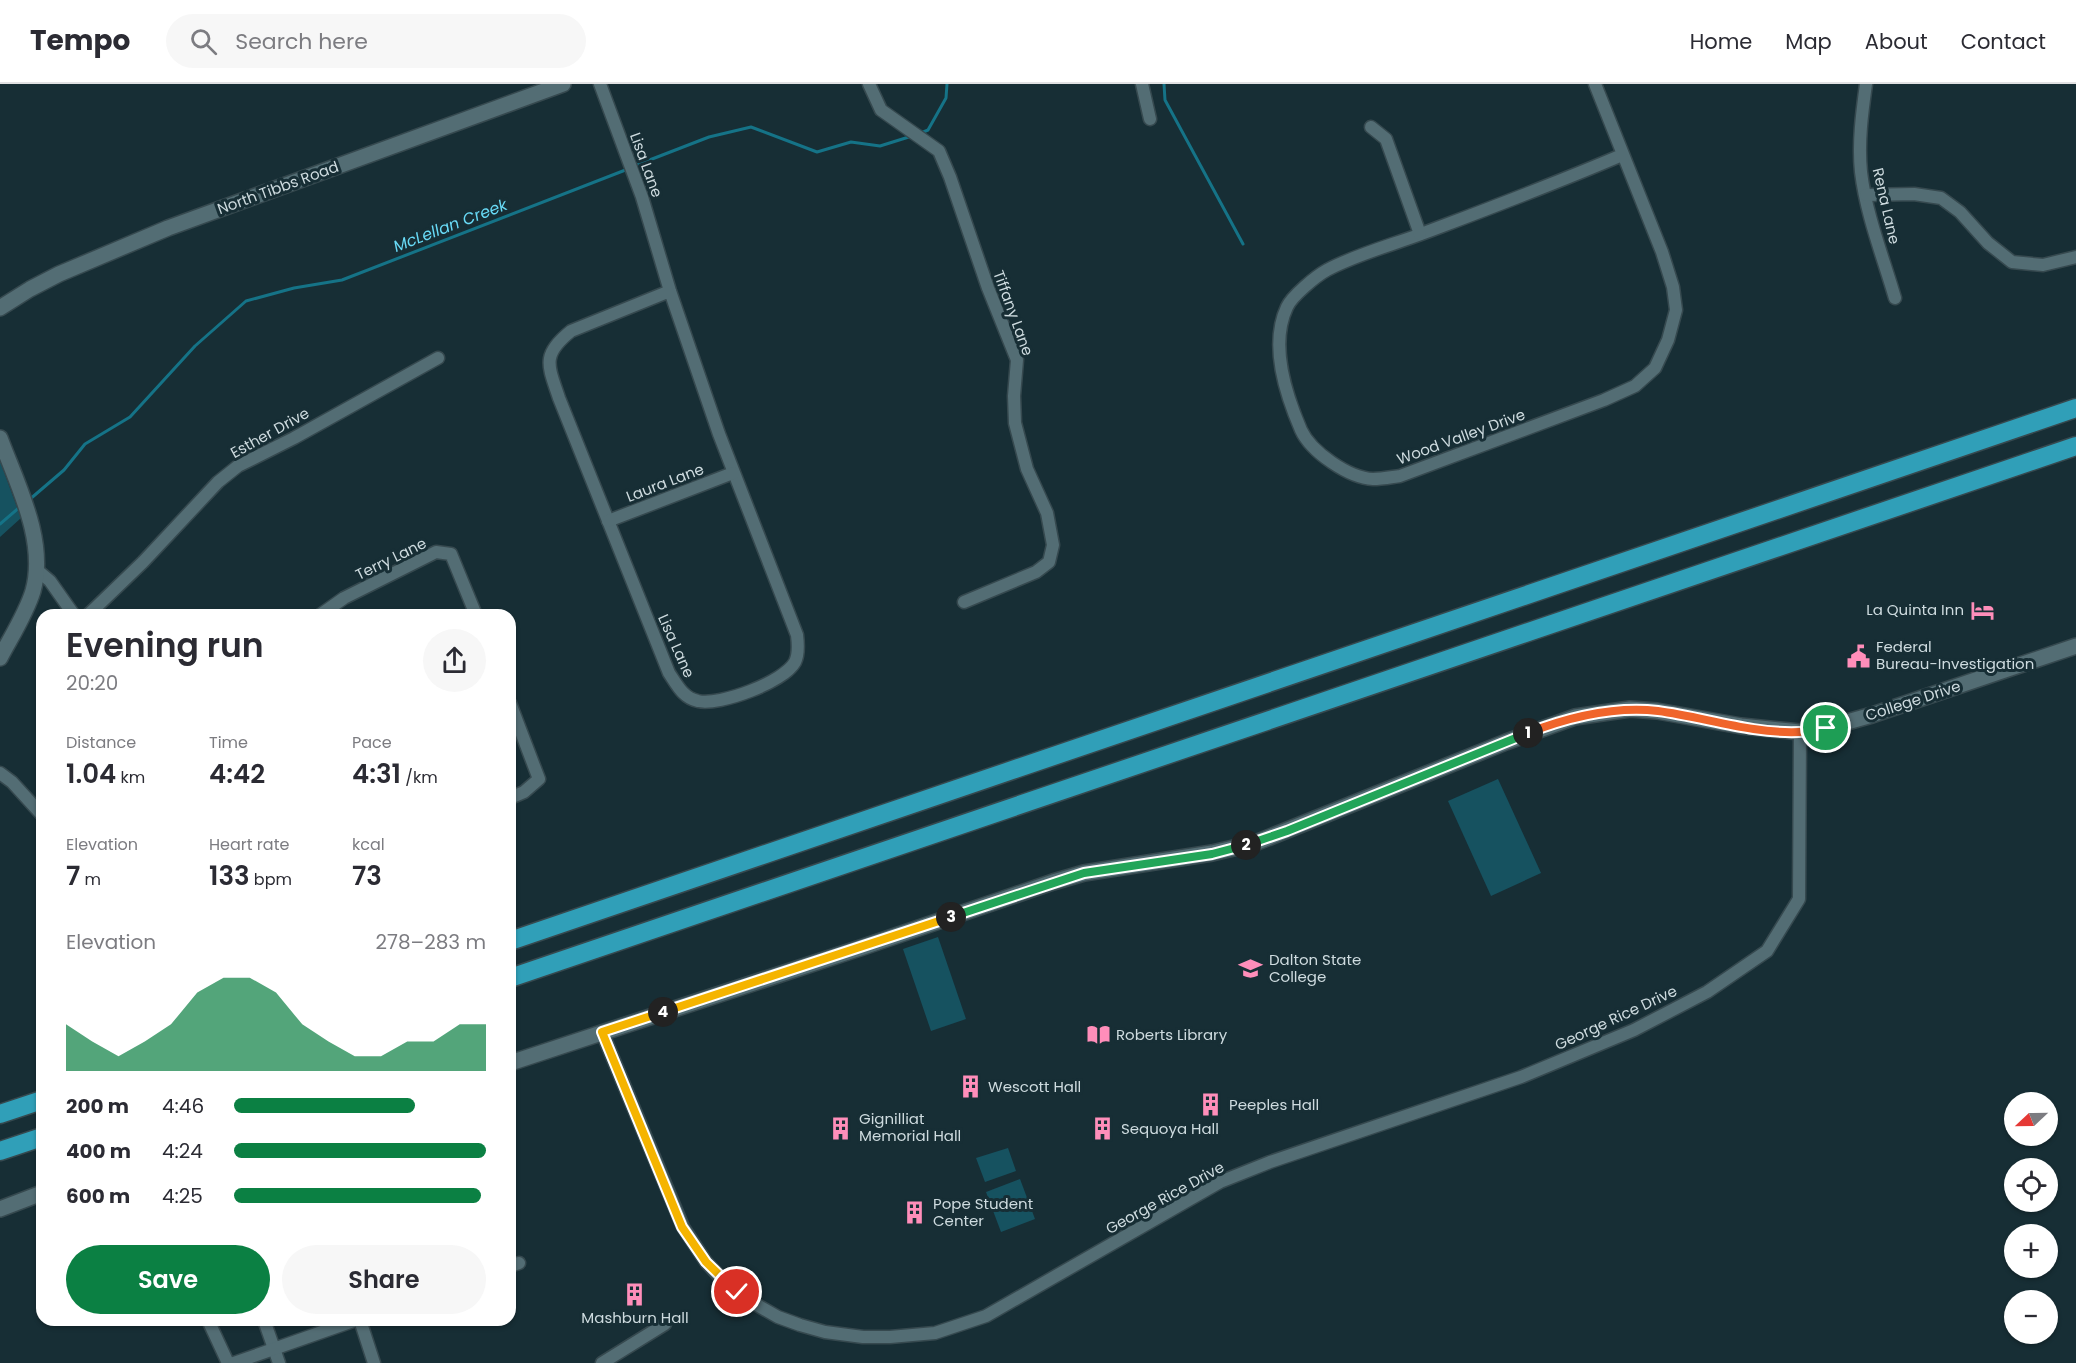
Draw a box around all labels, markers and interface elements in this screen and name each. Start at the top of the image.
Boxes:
search box [166,14,586,68]
text: Tempo [30,21,130,60]
icon: search [187,25,220,58]
text: Search here [235,26,368,57]
text: Home [1690,27,1752,56]
text: Map [1785,27,1832,56]
text: About [1865,27,1928,56]
text: Contact [1961,27,2046,56]
street label: Lisa Lane [625,129,668,200]
street label: North Tibbs Road [214,156,341,219]
street label: Rena Lane [1868,166,1905,246]
water label: McLellan Creek [390,193,511,258]
street label: Tiffany Lane [988,267,1039,358]
street label: Esther Drive [227,402,313,463]
street label: Wood Valley Drive [1394,404,1528,469]
street label: Laura Lane [623,458,707,507]
street label: Terry Lane [352,532,430,585]
hotel icon: La Quinta Inn [1969,597,1995,623]
place label: La Quinta Inn [1866,599,1964,620]
street label: Lisa Lane [653,611,700,681]
text: Evening run [66,622,264,669]
button: share [423,629,486,692]
place label: Federal Bureau-Investigation [1876,636,2034,674]
public building icon: Federal Bureau-Investigation [1845,643,1871,669]
text: 20:20 [66,669,118,697]
street label: College Drive [1863,675,1963,726]
pin [1800,702,1851,753]
icon: arrive [1809,711,1842,744]
pin: 1 [1513,718,1543,748]
text: 1 [1525,721,1531,744]
text: Distance [66,731,136,754]
text: Time [209,731,248,754]
text: Pace [352,731,392,754]
text: 1.04 [66,756,116,792]
text: 4:42 [209,756,265,792]
text: 4:31 [352,756,401,792]
text: km [116,766,145,789]
text: /km [401,766,438,789]
pin: 2 [1231,830,1261,860]
text: Elevation [66,833,138,856]
text: Heart rate [209,833,289,856]
text: kcal [352,833,385,856]
text: 2 [1241,833,1251,856]
text: 7 [66,858,80,894]
text: 133 [209,858,250,894]
text: 73 [352,858,382,894]
text: m [80,868,101,891]
text: bpm [250,868,292,891]
pin: 3 [936,902,966,932]
text: 3 [946,905,956,928]
text: Elevation [66,928,156,956]
text: 278–283 m [376,928,486,956]
place label: Dalton State College [1269,949,1361,987]
school or university icon: Dalton State College [1238,956,1264,982]
street label: George Rice Drive [1551,980,1680,1055]
pin: 4 [648,997,678,1027]
text: 4 [658,1000,668,1023]
library icon: Roberts Library [1085,1022,1111,1048]
place label: Roberts Library [1116,1024,1228,1045]
building icon: Wescott Hall [957,1074,983,1100]
place label: Wescott Hall [988,1076,1081,1097]
text: 200 m [66,1092,129,1120]
text: 4:46 [162,1092,204,1120]
building icon: Peeples Hall [1198,1092,1224,1118]
north arrow [2004,1092,2058,1146]
map controls [2004,1092,2058,1344]
place label: Peeples Hall [1229,1094,1319,1115]
place label: Gignilliat Memorial Hall [859,1108,961,1146]
building icon: Gignilliat Memorial Hall [828,1115,854,1141]
building icon: Sequoya Hall [1090,1116,1116,1142]
place label: Sequoya Hall [1121,1118,1219,1139]
text: 400 m [66,1137,131,1165]
text: 4:24 [162,1137,203,1165]
street label: George Rice Drive [1102,1156,1228,1239]
button: locate [2004,1158,2058,1212]
text: 600 m [66,1182,130,1210]
text: 4:25 [162,1182,203,1210]
place label: Pope Student Center [933,1193,1033,1231]
building icon: Pope Student Center [902,1200,928,1226]
button: + [2004,1224,2058,1278]
button: Save [66,1245,270,1314]
button: Share [282,1245,486,1314]
pin [711,1266,762,1317]
icon: check [720,1275,753,1308]
building icon: Mashburn Hall [622,1281,648,1307]
button: − [2004,1290,2058,1344]
place label: Mashburn Hall [581,1307,689,1328]

